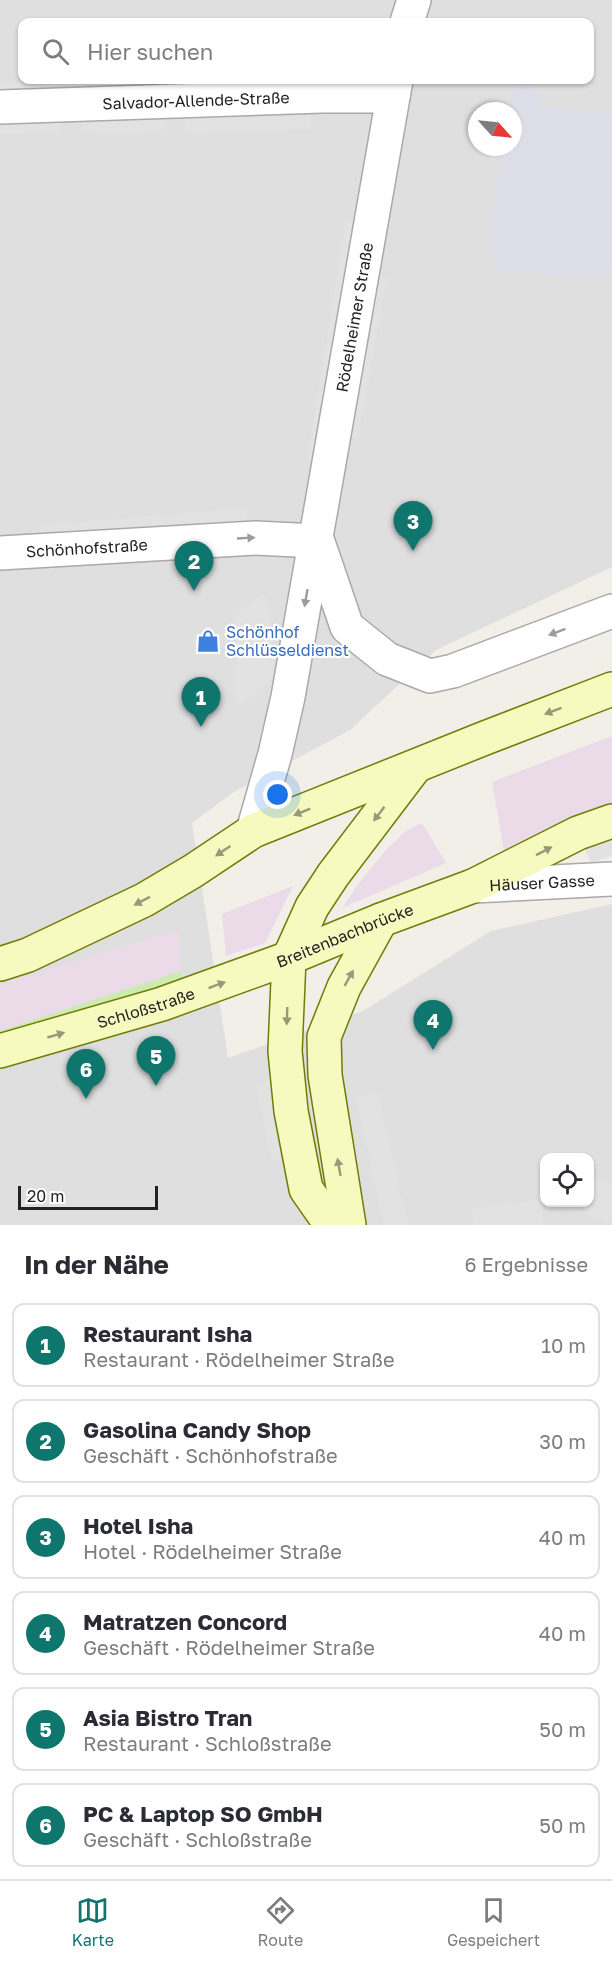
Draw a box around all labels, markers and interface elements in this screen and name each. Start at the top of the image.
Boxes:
search box [18,18,594,84]
icon: search [39,35,72,68]
text: Hier suchen [87,38,213,65]
street label: Salvador-Allende-Straße [102,87,290,114]
north arrow [468,102,522,156]
street label: Rödelheimer Straße [332,241,377,394]
pin: 3 [394,502,432,551]
street label: Schönhofstraße [25,534,148,561]
one-way arrow [236,534,255,543]
pin: 2 [174,542,214,591]
one-way arrow [302,589,311,608]
place label: Schönhof Schlüsseldienst [226,622,349,660]
shop icon: Schönhof Schlüsseldienst [195,628,221,654]
one-way arrow [548,628,566,637]
pin: 1 [182,678,220,727]
one-way arrow [544,707,562,717]
your location [263,780,292,809]
one-way arrow [373,806,386,822]
one-way arrow [293,808,311,817]
one-way arrow [215,846,231,857]
one-way arrow [535,846,552,855]
street label: Häuser Gasse [489,870,595,895]
one-way arrow [134,896,151,906]
street label: Breitenbachbrücke [274,899,416,972]
one-way arrow [343,970,353,987]
one-way arrow [208,979,226,989]
street label: Schloßstraße [95,983,197,1032]
pin: 4 [414,1000,452,1050]
one-way arrow [282,1007,291,1026]
one-way arrow [47,1030,65,1039]
pin: 5 [136,1036,176,1086]
pin: 6 [66,1050,106,1099]
map controls [540,1153,594,1207]
button: locate [540,1153,594,1207]
one-way arrow [335,1158,344,1177]
scale bar [18,1183,158,1210]
text: 20 m [27,1186,64,1206]
text: In der Nähe [24,1249,169,1280]
text: 6 Ergebnisse [464,1252,588,1276]
text: Restaurant Isha [83,1320,252,1347]
text: 1 [40,1333,51,1357]
text: 10 m [541,1333,586,1357]
text: Restaurant · Rödelheimer Straße [83,1347,395,1371]
text: Gasolina Candy Shop [83,1416,311,1443]
text: 2 [39,1429,52,1453]
text: 30 m [539,1429,586,1453]
text: Geschäft · Schönhofstraße [83,1443,338,1467]
text: Hotel Isha [83,1512,193,1539]
text: 3 [39,1525,52,1549]
text: 40 m [539,1525,586,1549]
text: Hotel · Rödelheimer Straße [83,1539,342,1563]
text: Matratzen Concord [83,1608,287,1635]
text: 4 [39,1621,52,1645]
text: 40 m [539,1621,586,1645]
text: Geschäft · Rödelheimer Straße [83,1635,375,1659]
text: Asia Bistro Tran [83,1704,252,1731]
text: 5 [39,1717,52,1741]
text: 50 m [539,1717,586,1741]
text: Restaurant · Schloßstraße [83,1731,332,1755]
text: PC & Laptop SO GmbH [83,1800,323,1827]
text: 6 [39,1813,52,1837]
text: 50 m [539,1813,586,1837]
text: Geschäft · Schloßstraße [83,1827,312,1851]
tab: Karte [72,1894,114,1950]
tab: Route [258,1894,303,1950]
tab: Gespeichert [447,1894,540,1950]

